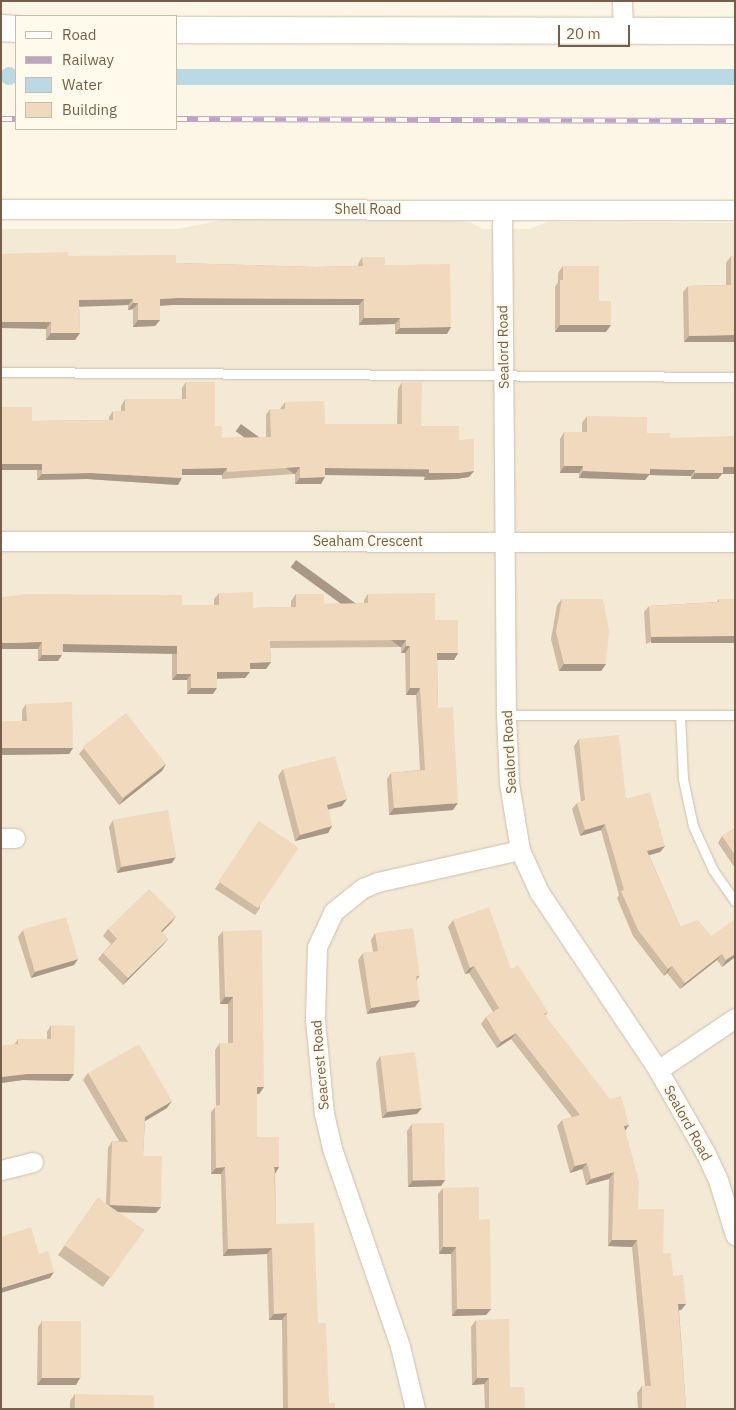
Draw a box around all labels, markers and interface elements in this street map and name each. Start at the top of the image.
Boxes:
legend [15,15,178,130]
scale bar [561,15,634,47]
text: 20 m [566,24,601,43]
text: Road [62,25,97,44]
text: Railway [62,50,114,69]
text: Water [62,75,102,94]
text: Building [62,100,117,119]
street label: Shell Road [335,201,401,217]
street label: Sealord Road [494,305,512,389]
street label: Seaham Crescent [313,533,423,549]
street label: Sealord Road [498,710,520,794]
street label: Seacrest Road [308,1019,332,1111]
street label: Sealord Road [660,1082,716,1164]

